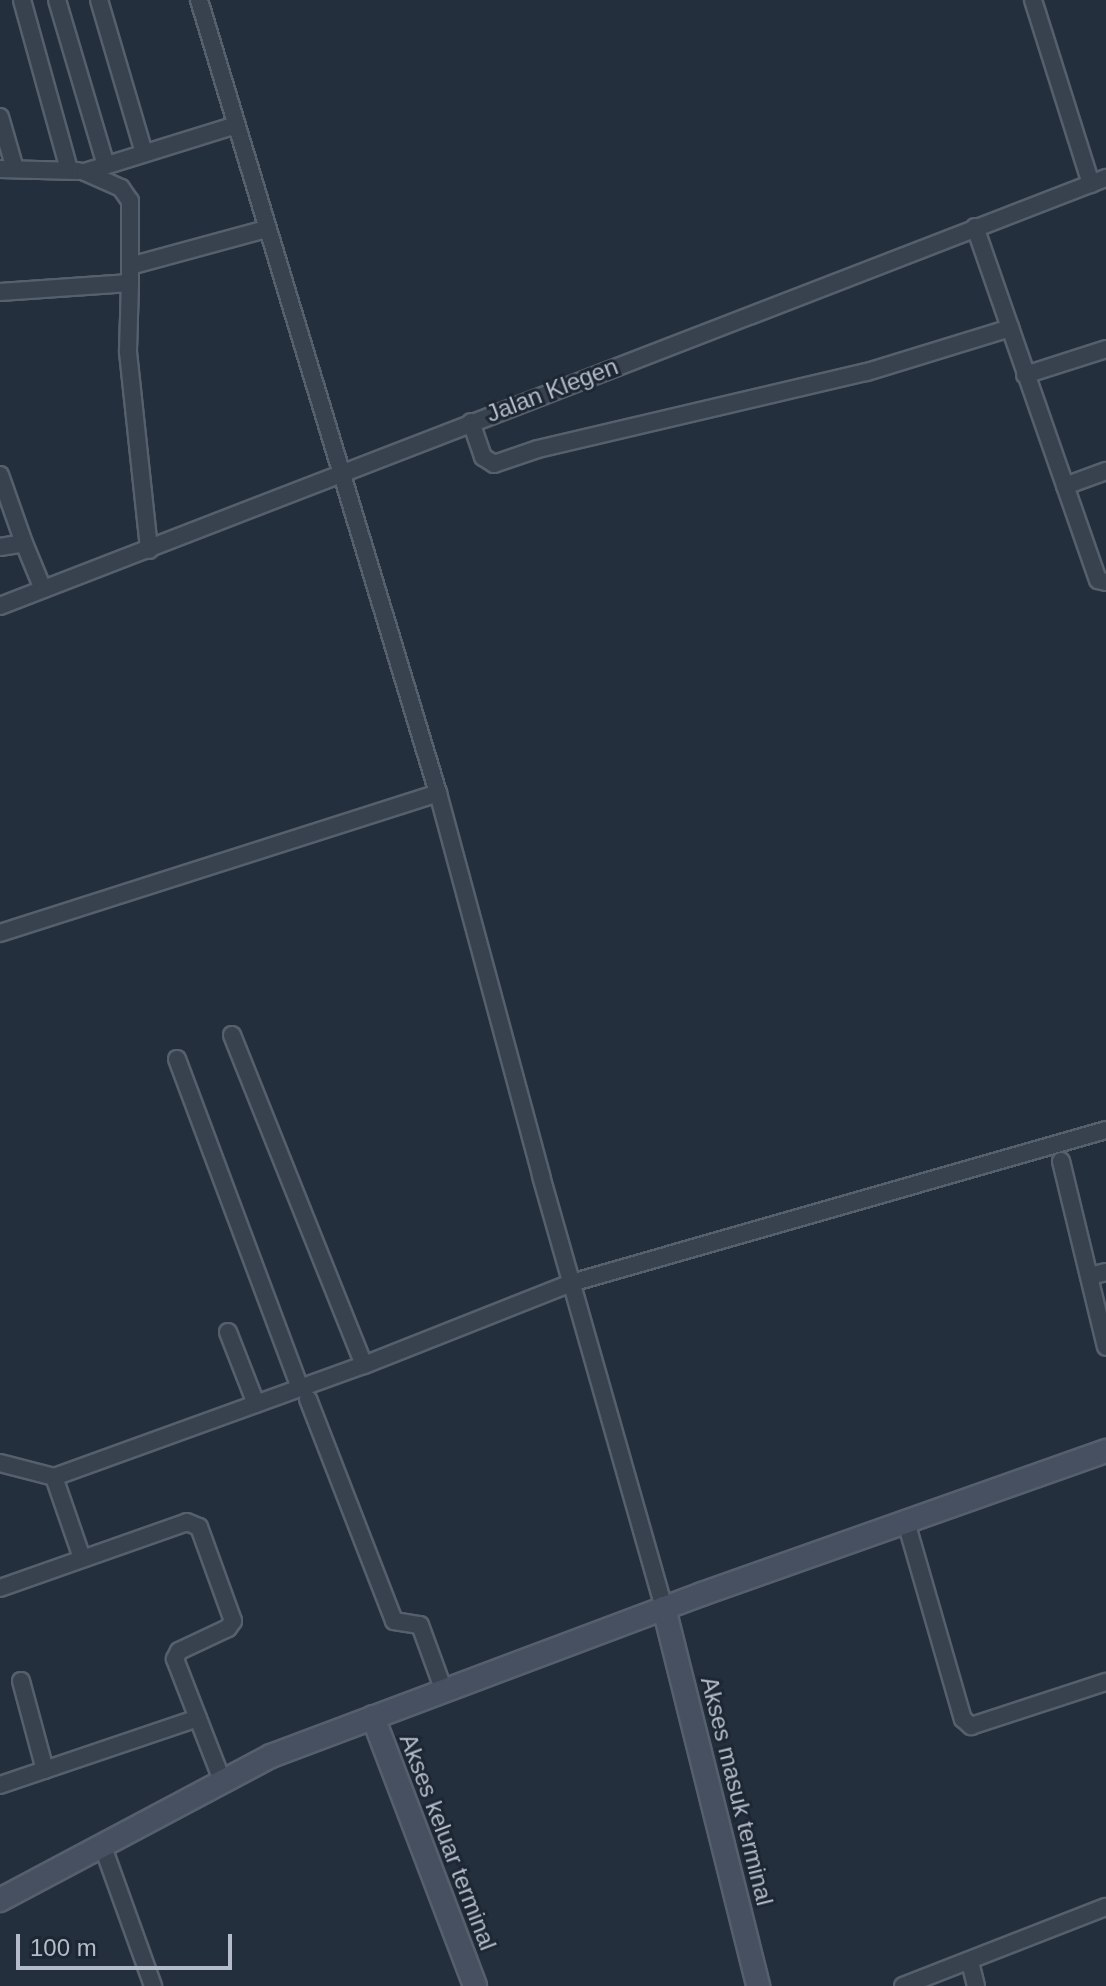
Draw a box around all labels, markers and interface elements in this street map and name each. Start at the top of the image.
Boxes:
street label: Jalan Klegen [482,352,622,428]
street label: Akses masuk terminal [695,1674,779,1908]
street label: Akses keluar terminal [393,1730,503,1954]
scale bar [20,1918,236,1968]
text: 100 m [30,1934,97,1961]

